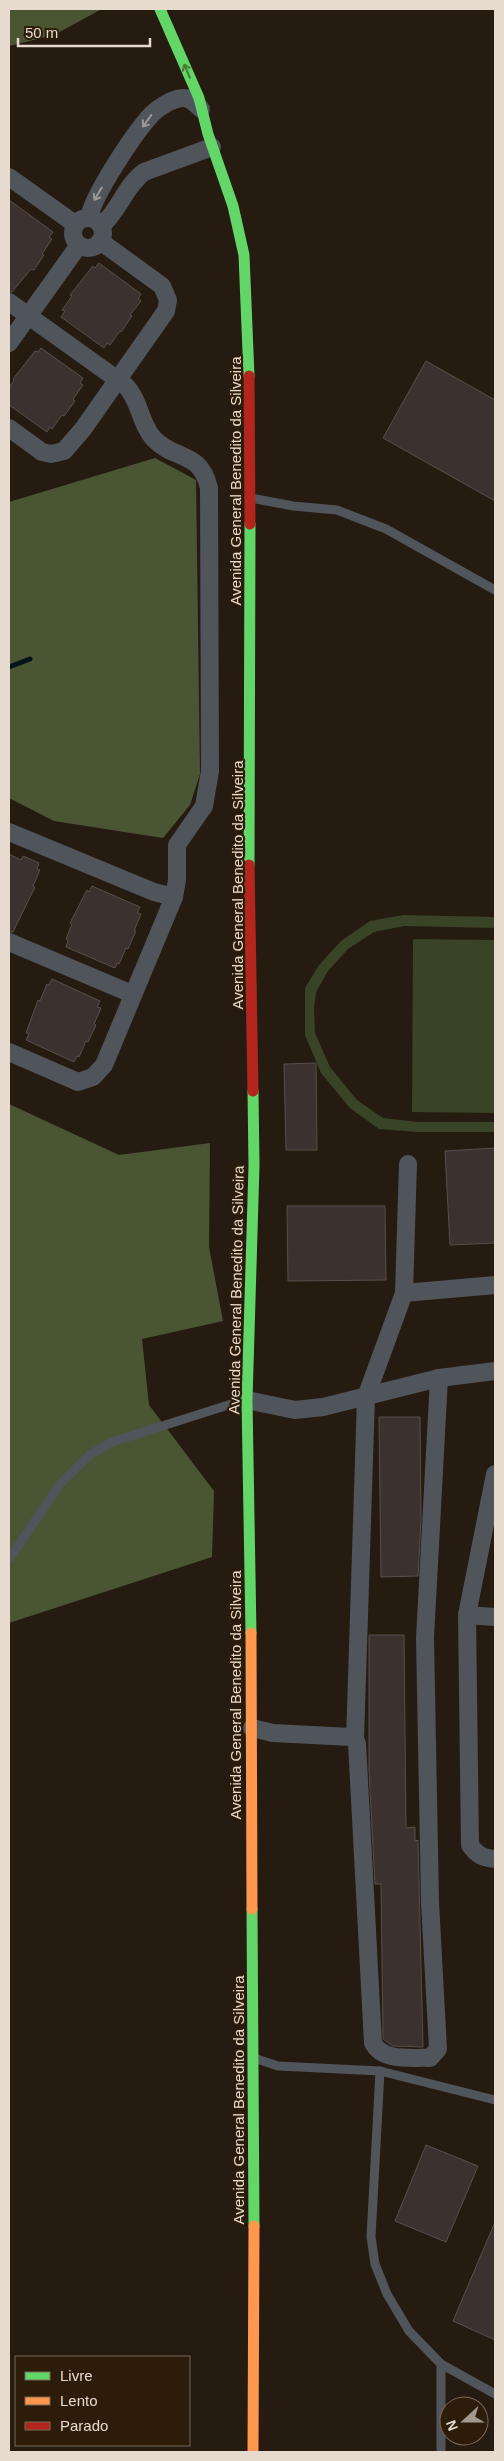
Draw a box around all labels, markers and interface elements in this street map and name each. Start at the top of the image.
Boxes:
scale bar [18,15,150,47]
text: 50 m [25,24,58,41]
one-way arrow [182,64,192,79]
one-way arrow [142,114,152,128]
one-way arrow [93,186,103,200]
street label: Avenida General Benedito da Silveira [227,356,244,606]
street label: Avenida General Benedito da Silveira [229,760,246,1010]
street label: Avenida General Benedito da Silveira [225,1165,247,1415]
street label: Avenida General Benedito da Silveira [227,1570,244,1820]
street label: Avenida General Benedito da Silveira [230,1975,247,2225]
legend [15,2356,190,2446]
text: Livre [60,2367,93,2384]
text: Lento [60,2392,98,2409]
north arrow [439,2396,489,2446]
text: Parado [60,2417,108,2434]
text: N [443,2418,461,2433]

